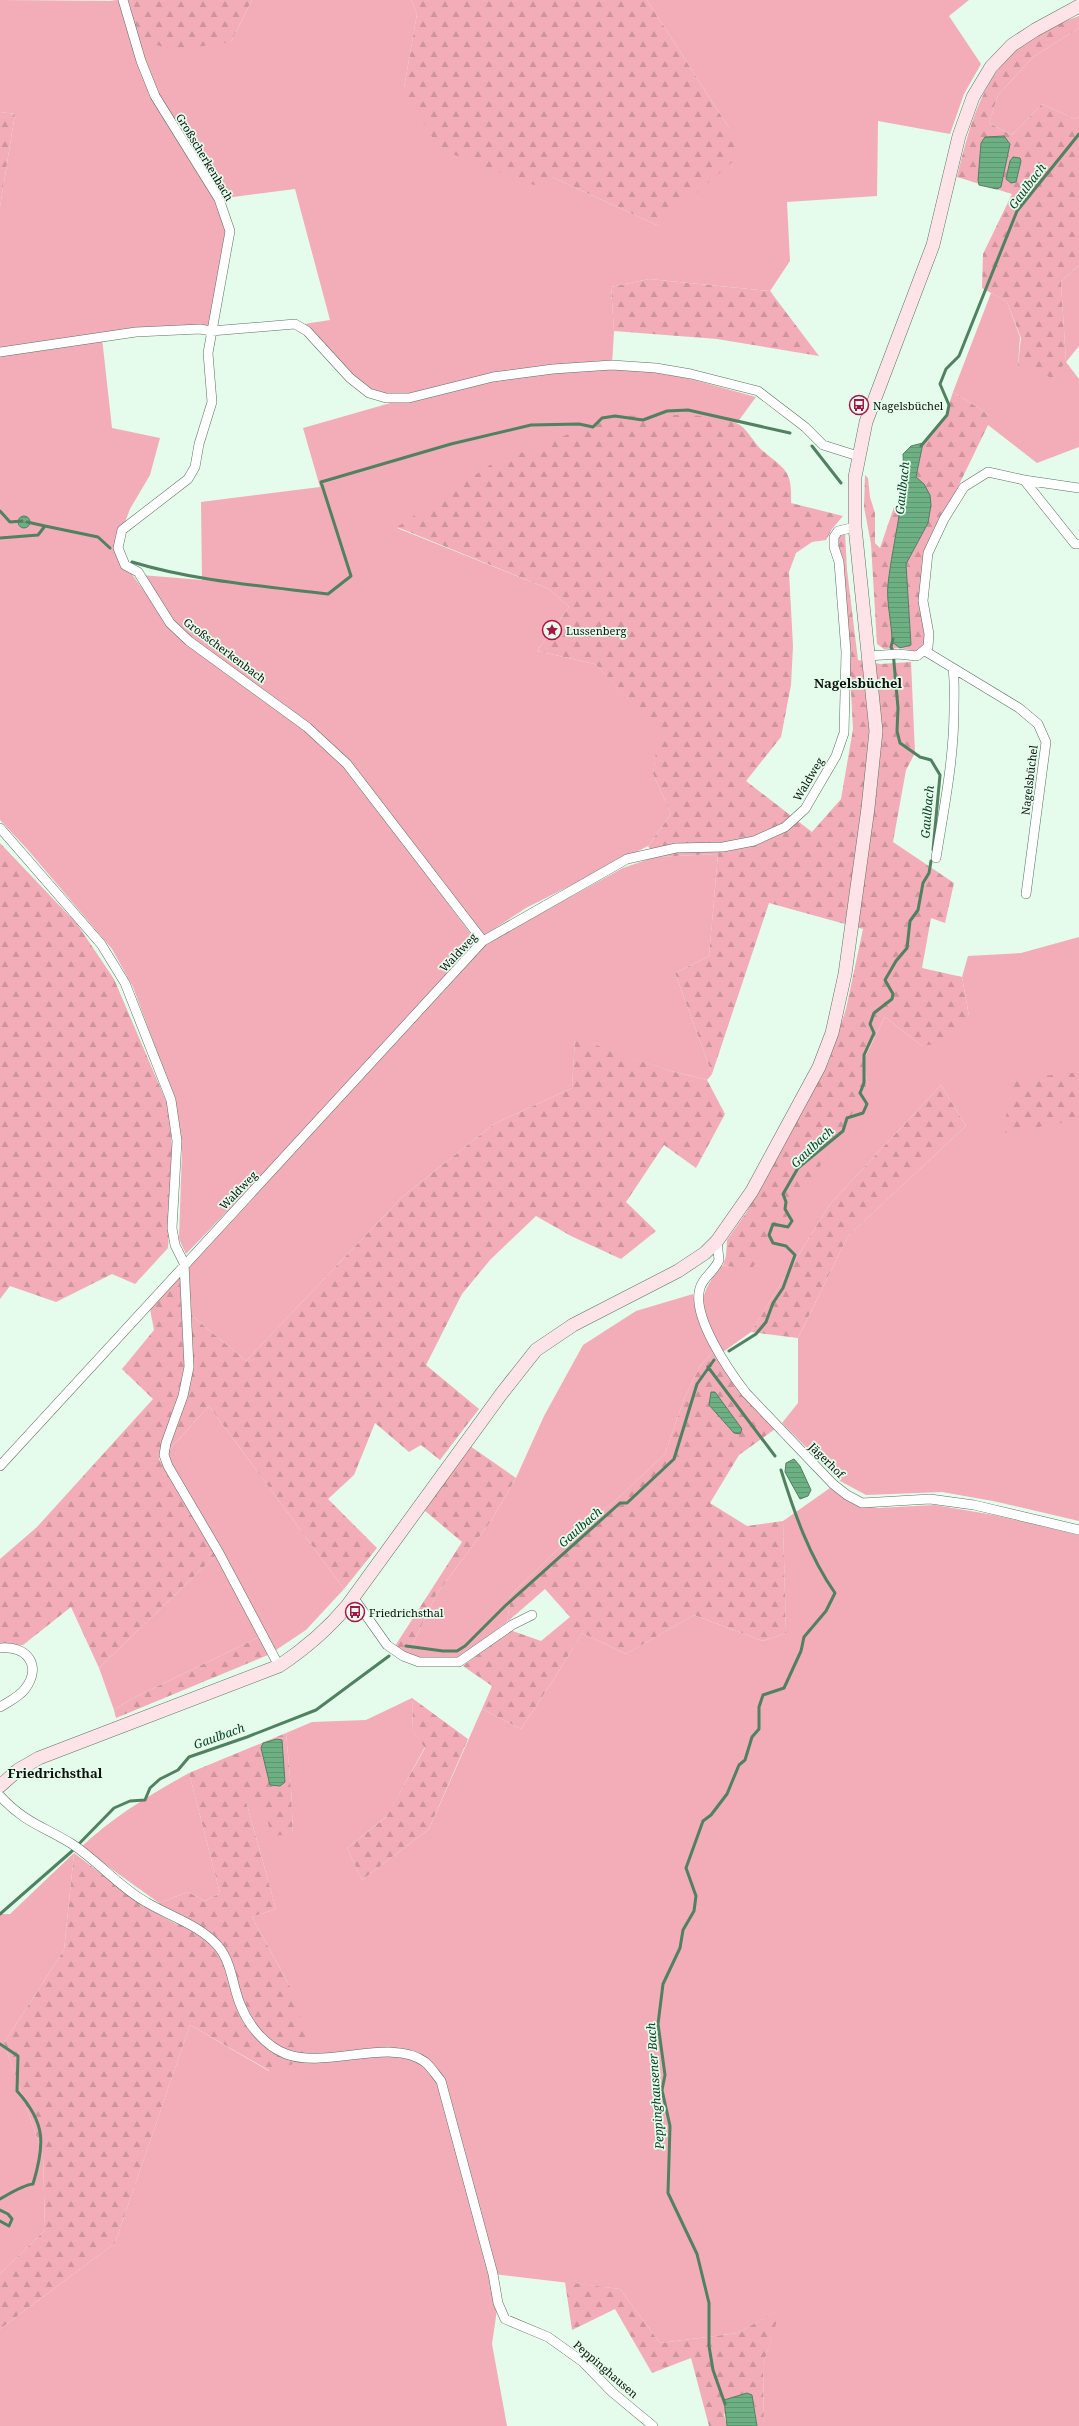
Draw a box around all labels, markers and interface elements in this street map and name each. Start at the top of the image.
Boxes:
street label: Großscherkenbach [173,111,237,203]
water label: Gaulbach [1004,160,1050,212]
bus stop icon: Nagelsbüchel [848,394,870,416]
place label: Nagelsbüchel [873,398,944,413]
water label: Gaulbach [891,461,913,515]
street label: Großscherkenbach [181,614,269,686]
place icon: Lussenberg [541,619,563,641]
place label: Lussenberg [566,623,627,638]
district label: Nagelsbüchel [814,674,903,692]
street label: Nagelsbüchel [1017,744,1041,816]
street label: Waldweg [789,754,827,804]
water label: Gaulbach [916,785,938,839]
street label: Waldweg [436,929,480,975]
water label: Gaulbach [787,1123,837,1171]
street label: Waldweg [216,1167,260,1213]
street label: Jägerhof [805,1438,849,1482]
water label: Gaulbach [555,1503,605,1551]
bus stop icon: Friedrichsthal [344,1601,366,1623]
place label: Friedrichsthal [369,1605,444,1620]
water label: Gaulbach [191,1719,247,1753]
district label: Friedrichsthal [8,1764,103,1782]
water label: Peppinghausener Bach [642,2022,668,2151]
street label: Peppinghausen [571,2337,641,2401]

